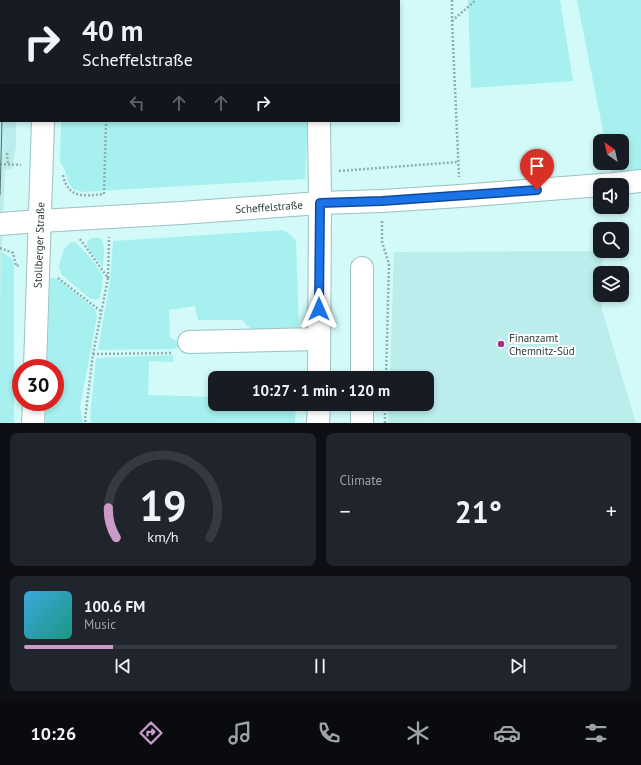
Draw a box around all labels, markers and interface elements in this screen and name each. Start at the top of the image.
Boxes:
text: 40 m [82,12,143,49]
icon: right [16,16,68,68]
text: Scheffelstraße [82,48,193,71]
icon: left [126,92,148,114]
icon: ahead [168,92,190,114]
icon: ahead [210,92,232,114]
icon: right [252,92,274,114]
north arrow [593,134,629,170]
map controls [593,134,629,302]
pin [520,149,554,190]
icon: arrive [526,155,548,177]
button: sound [593,178,629,214]
street label: Scheffelstraße [235,198,304,216]
street label: Stollberger Straße [31,201,48,288]
button: search [593,222,629,258]
button: layers [593,266,629,302]
position arrow [298,288,340,330]
place label: Finanzamt Chemnitz-Süd [509,331,575,358]
marker: Finanzamt Chemnitz-Süd [496,339,506,349]
speed limit sign: 30 [12,359,64,411]
text: 10:27 · 1 min · 120 m [252,381,390,400]
text: Climate [340,472,382,489]
text: 19 [139,478,186,531]
text: 21° [455,492,502,531]
text: − [340,497,351,525]
text: + [606,497,617,525]
text: km/h [147,526,178,545]
text: 100.6 FM [84,597,145,616]
text: Music [84,616,116,633]
icon: previous [112,655,134,677]
icon: pause [309,655,331,677]
icon: next [507,655,529,677]
icon: directions [137,719,165,747]
icon: music [226,719,254,747]
icon: phone [315,719,343,747]
icon: climate [404,719,432,747]
icon: car [493,719,521,747]
icon: filters [582,719,610,747]
text: 10:26 [31,722,76,745]

